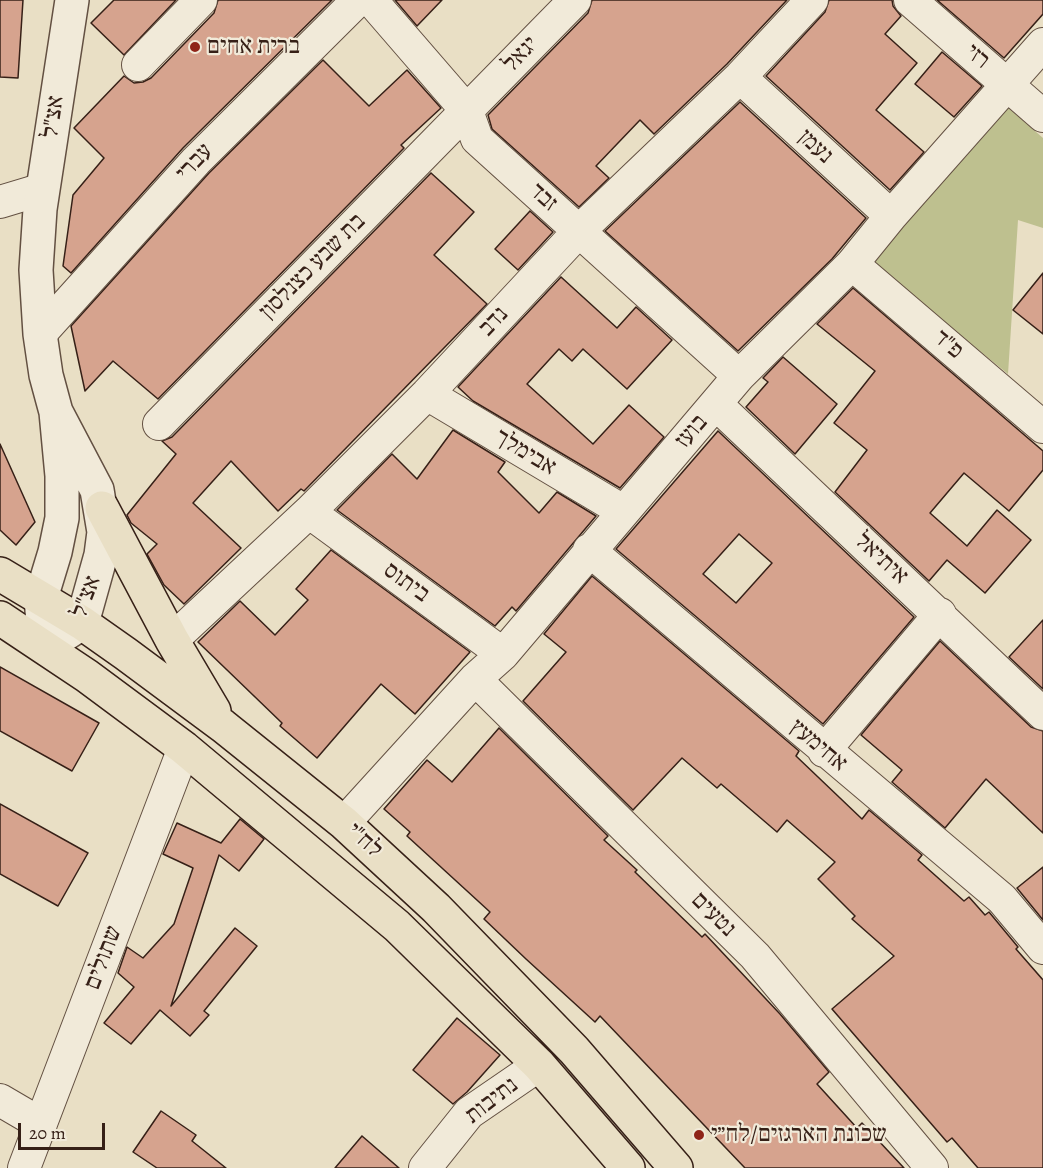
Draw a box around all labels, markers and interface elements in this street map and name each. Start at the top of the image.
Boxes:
street label: יגאל [497,31,545,79]
place label: ברית אחים [207,33,300,61]
street label: רזי [959,38,995,76]
marker: ברית אחים [188,40,202,54]
street label: אצ"ל [37,94,71,140]
street label: נעמן [791,124,839,170]
street label: עברי [170,138,220,188]
street label: זבד [523,178,563,218]
street label: בת שבע כצנלסון [254,208,372,326]
street label: נדב [473,301,515,343]
street label: פ"ד [927,324,969,366]
street label: בועז [669,409,715,455]
street label: אבימלך [489,423,561,483]
street label: איתיאל [848,527,914,591]
street label: ביתוס [377,557,435,609]
street label: אצ"ל [66,572,108,622]
street label: אחימעץ [783,713,853,779]
street label: לח"י [340,817,388,865]
street label: נטעים [685,887,741,943]
street label: שתולים [79,922,129,994]
street label: נתיבות [460,1071,524,1131]
scale bar [21,1111,108,1149]
text: 20 m [29,1121,66,1145]
place label: שכונת הארגזים/לח״י [711,1121,887,1149]
marker: שכונת הארגזים/לח״י [692,1128,706,1142]

